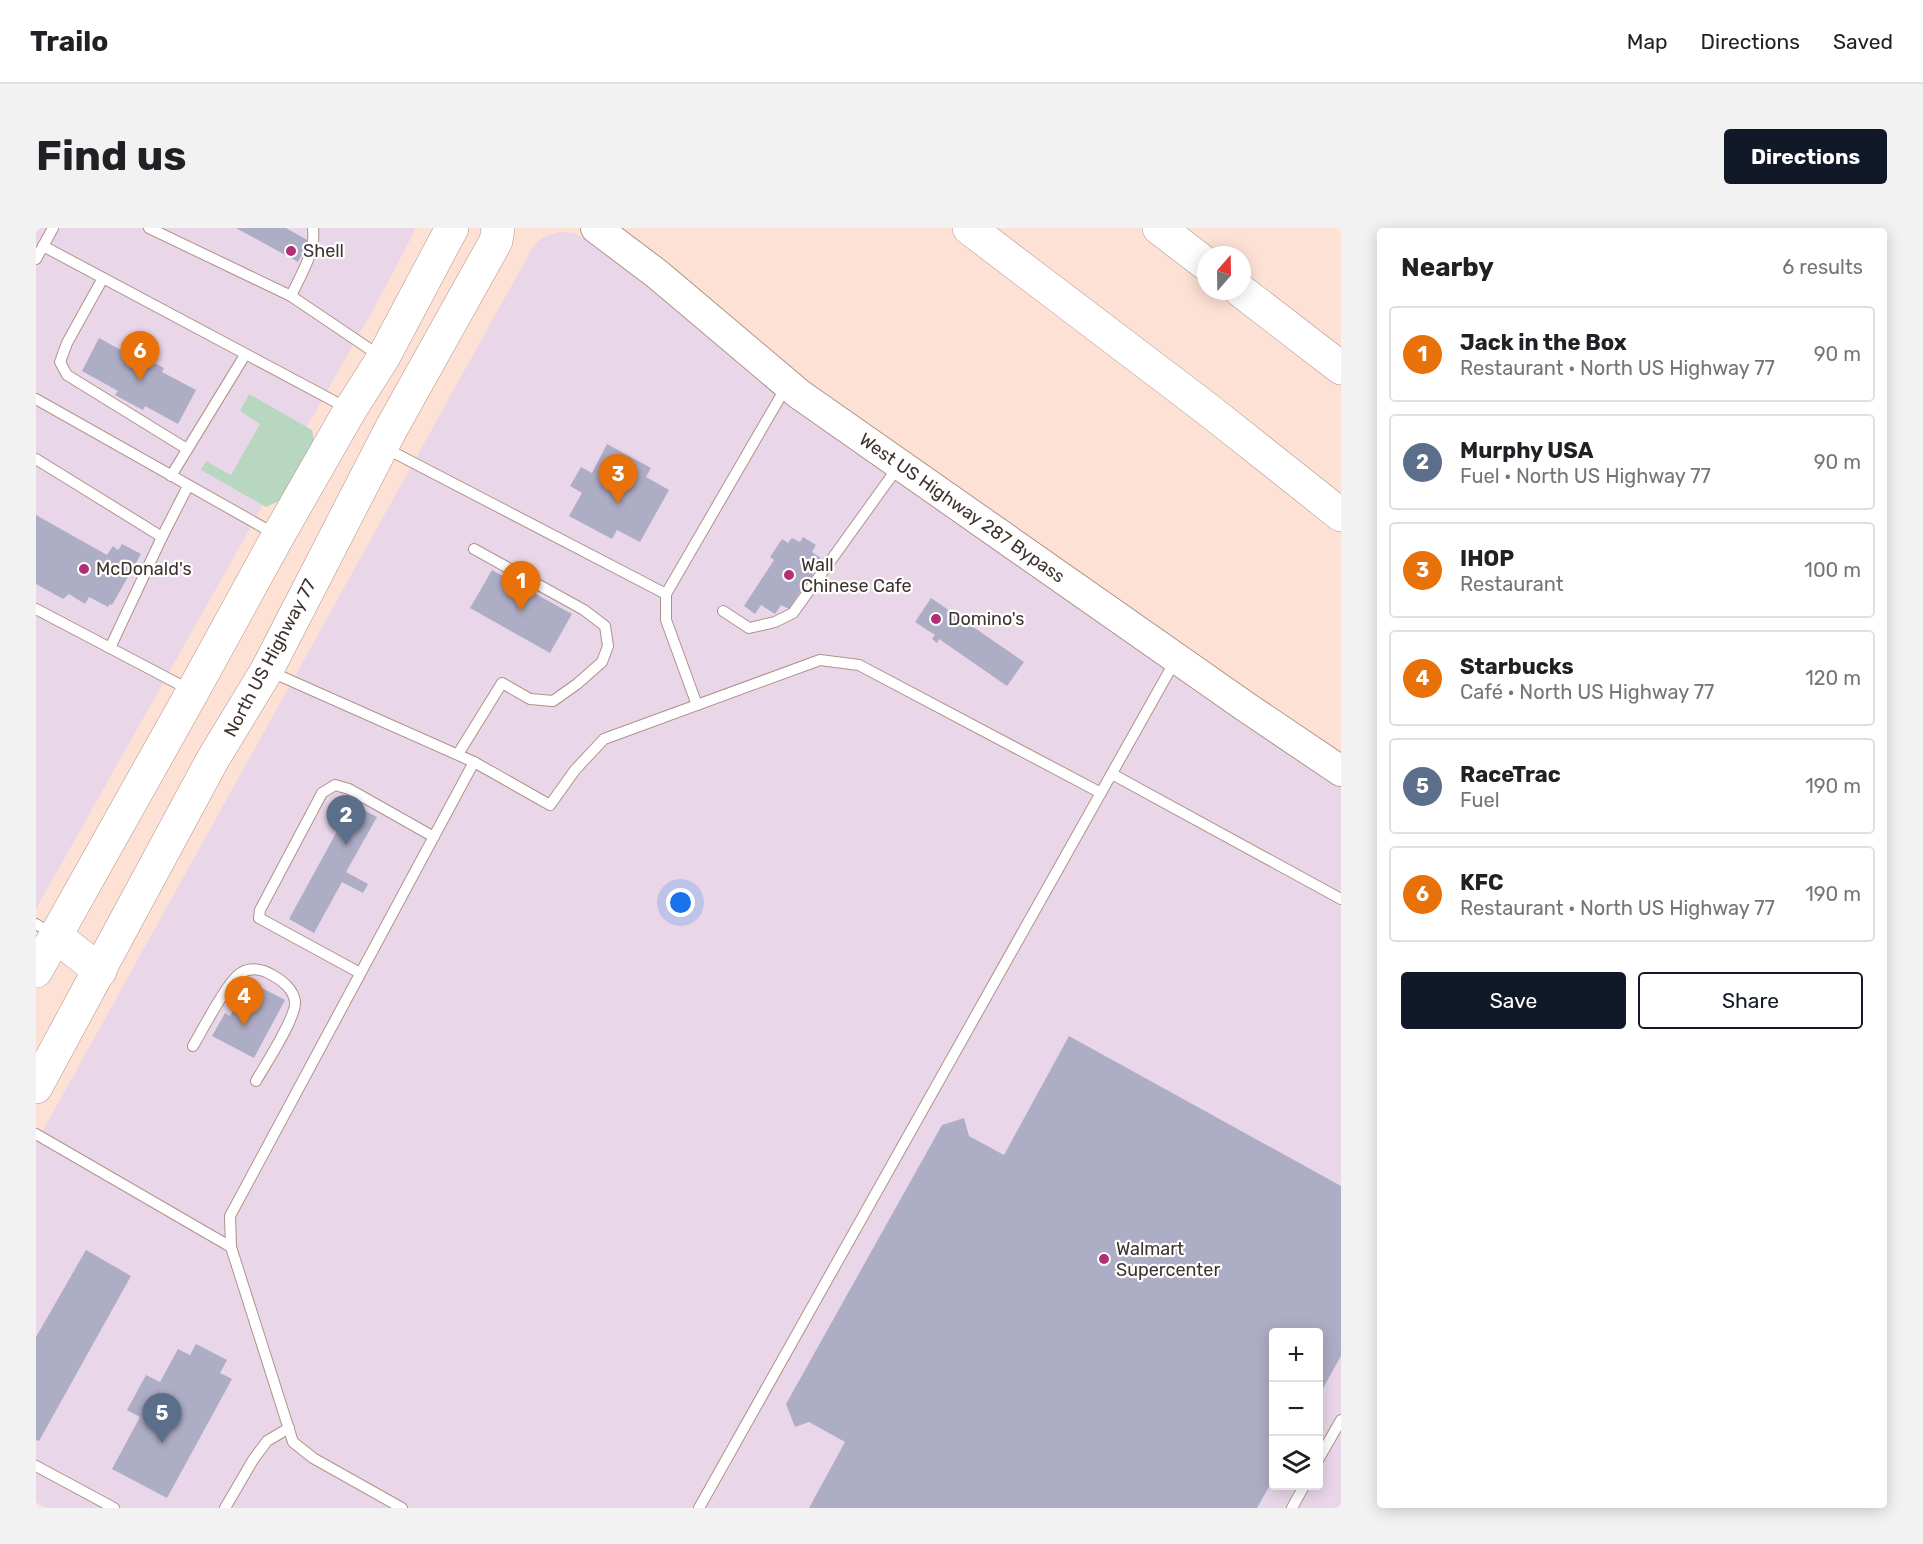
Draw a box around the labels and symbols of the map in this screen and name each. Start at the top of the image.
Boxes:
place label: Shell [303,240,344,262]
marker: Shell [284,244,298,258]
north arrow [1197,246,1251,300]
pin: 6 [120,332,160,381]
street label: West US Highway 287 Bypass [855,428,1069,588]
pin: 3 [598,454,638,504]
place label: Wall Chinese Cafe [801,554,912,597]
place label: McDonald's [96,558,192,580]
marker: McDonald's [77,562,91,576]
pin: 1 [502,562,540,611]
marker: Wall Chinese Cafe [782,568,796,582]
street label: North US Highway 77 [219,575,321,741]
place label: Domino's [948,608,1025,630]
marker: Domino's [929,612,943,626]
pin: 2 [326,796,366,845]
your location [666,888,695,917]
pin: 4 [224,976,264,1026]
place label: Walmart Supercenter [1116,1238,1220,1281]
marker: Walmart Supercenter [1097,1252,1111,1266]
pin: 5 [142,1394,182,1443]

